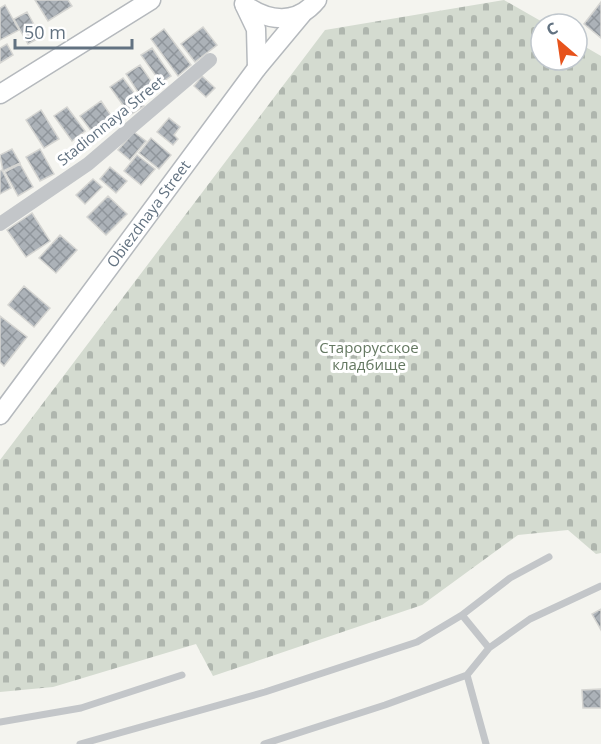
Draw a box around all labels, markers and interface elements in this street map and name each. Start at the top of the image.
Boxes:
scale bar [15,12,132,50]
north arrow [529,12,589,72]
text: С [542,17,562,41]
text: 50 m [24,20,66,44]
street label: Stadionnaya Street [53,71,168,170]
street label: Obiezdnaya Street [102,156,194,271]
park label: Старорусское кладбище [319,337,419,374]

